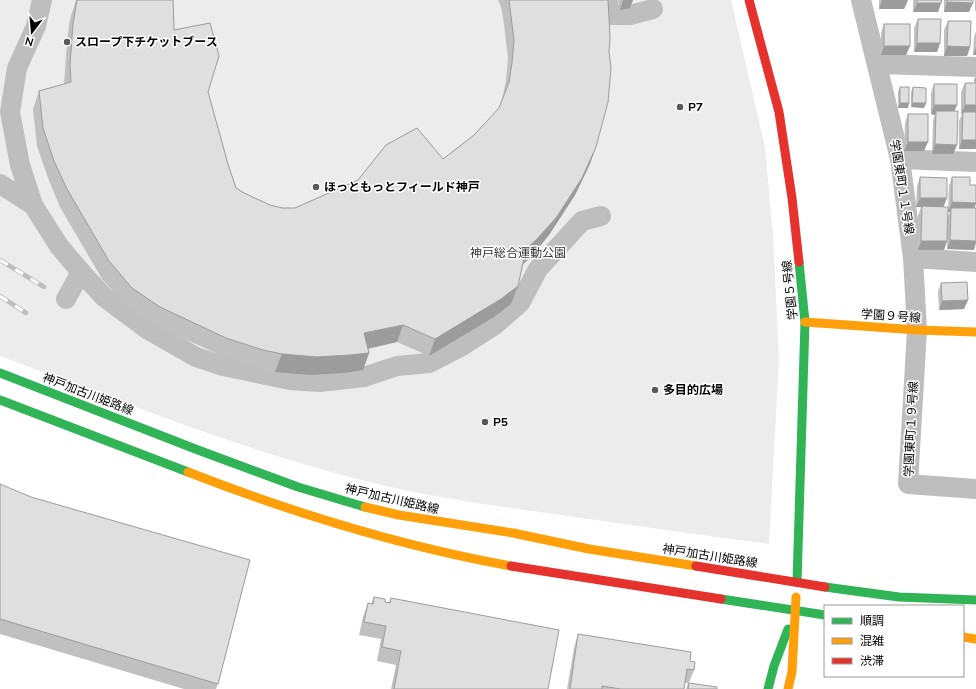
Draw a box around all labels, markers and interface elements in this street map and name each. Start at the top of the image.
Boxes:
north arrow [12,12,52,52]
text: N [23,33,35,49]
place label: スロープ下チケットブース [75,34,218,50]
marker: スロープ下チケットブース [62,37,72,47]
place label: P7 [688,99,703,115]
marker: P7 [675,102,685,112]
street label: 学園東町１１号線 [887,138,917,236]
place label: ほっともっとフィールド神戸 [324,179,480,195]
marker: ほっともっとフィールド神戸 [311,182,321,192]
park label: 神戸総合運動公園 [470,245,566,261]
street label: 学園５号線 [779,259,801,321]
street label: 学園９号線 [861,306,921,326]
street label: 神戸加古川姫路線 [40,369,136,419]
street label: 学園東町１９号線 [900,381,922,477]
place label: 多目的広場 [663,382,723,398]
marker: 多目的広場 [650,385,660,395]
place label: P5 [493,414,508,430]
marker: P5 [480,417,490,427]
street label: 神戸加古川姫路線 [343,480,441,518]
street label: 神戸加古川姫路線 [661,541,759,571]
legend [824,605,964,677]
text: 順調 [860,613,884,629]
text: 混雑 [860,633,884,649]
text: 渋滞 [860,653,884,669]

